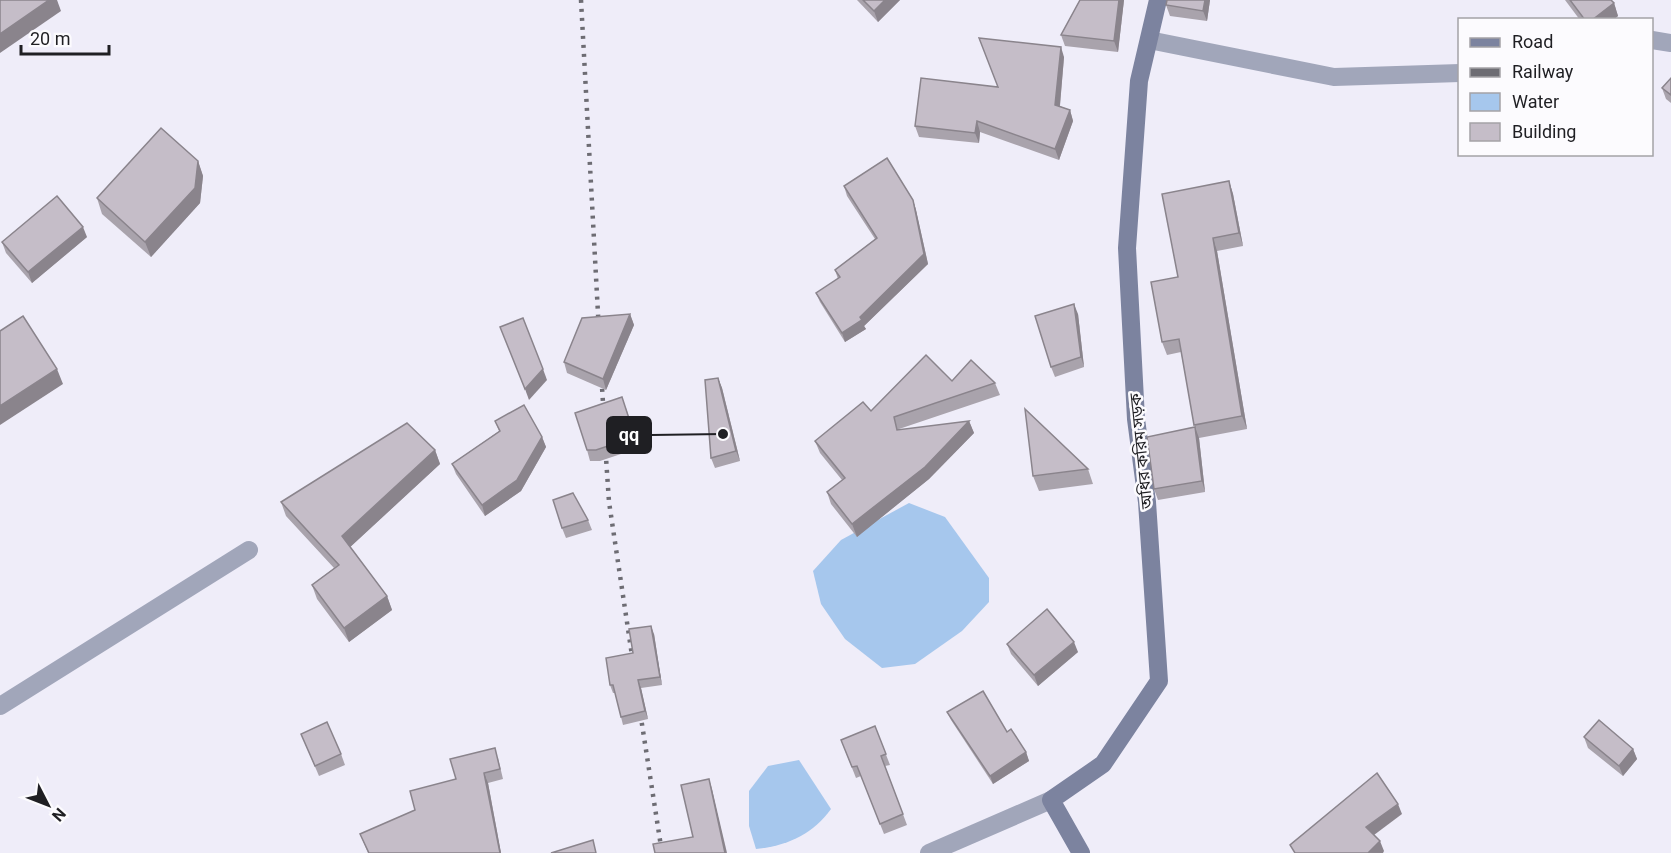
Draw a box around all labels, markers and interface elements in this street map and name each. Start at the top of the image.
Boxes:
scale bar [21,18,110,56]
legend [1458,18,1653,156]
text: 20 m [30,28,70,49]
text: Road [1512,31,1553,52]
text: Railway [1512,61,1574,82]
text: Water [1512,91,1559,112]
text: Building [1512,121,1576,142]
street label: অধির করিম সড়ক [1125,391,1157,511]
callout: qq [607,417,651,453]
text: qq [619,424,639,445]
north arrow [18,775,78,835]
text: N [48,804,70,825]

